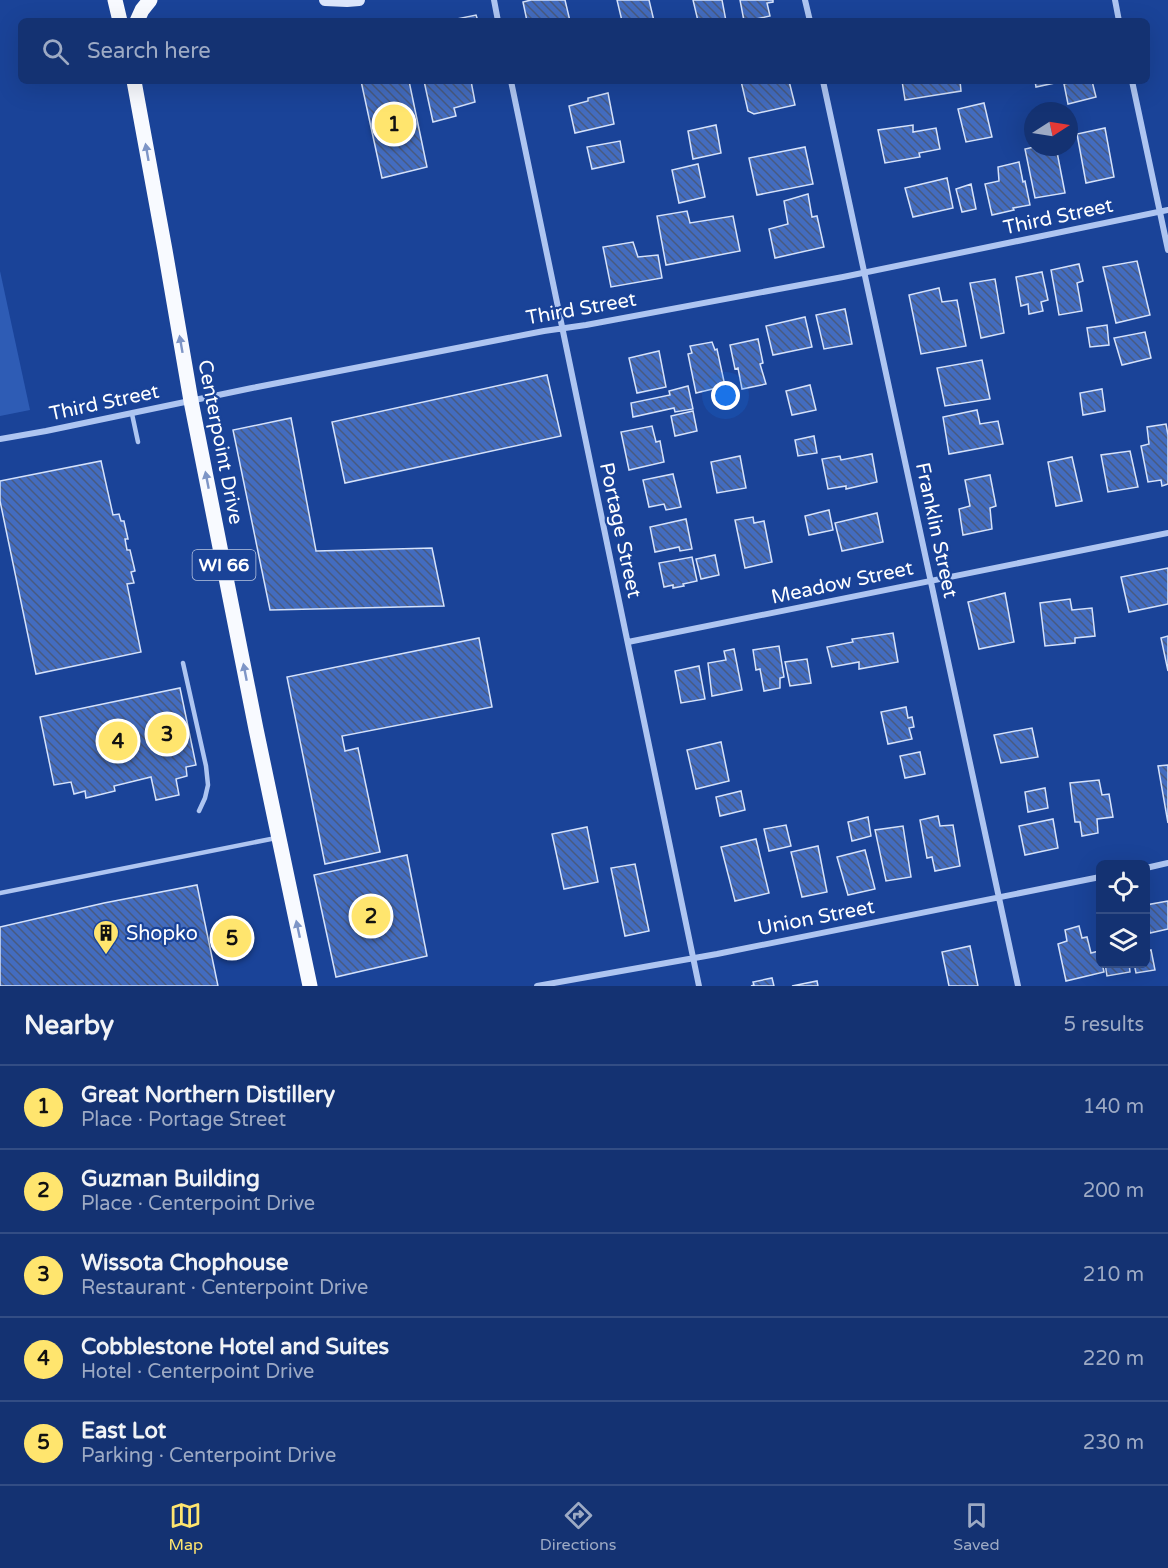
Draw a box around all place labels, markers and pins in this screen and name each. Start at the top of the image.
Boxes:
pin: 1 [374,102,414,146]
pin: 3 [148,712,186,756]
pin: 4 [98,718,138,764]
pin: 2 [352,894,391,938]
pin: 5 [212,916,252,960]
building icon: Shopko [91,918,121,956]
place label: Shopko [126,922,198,946]

